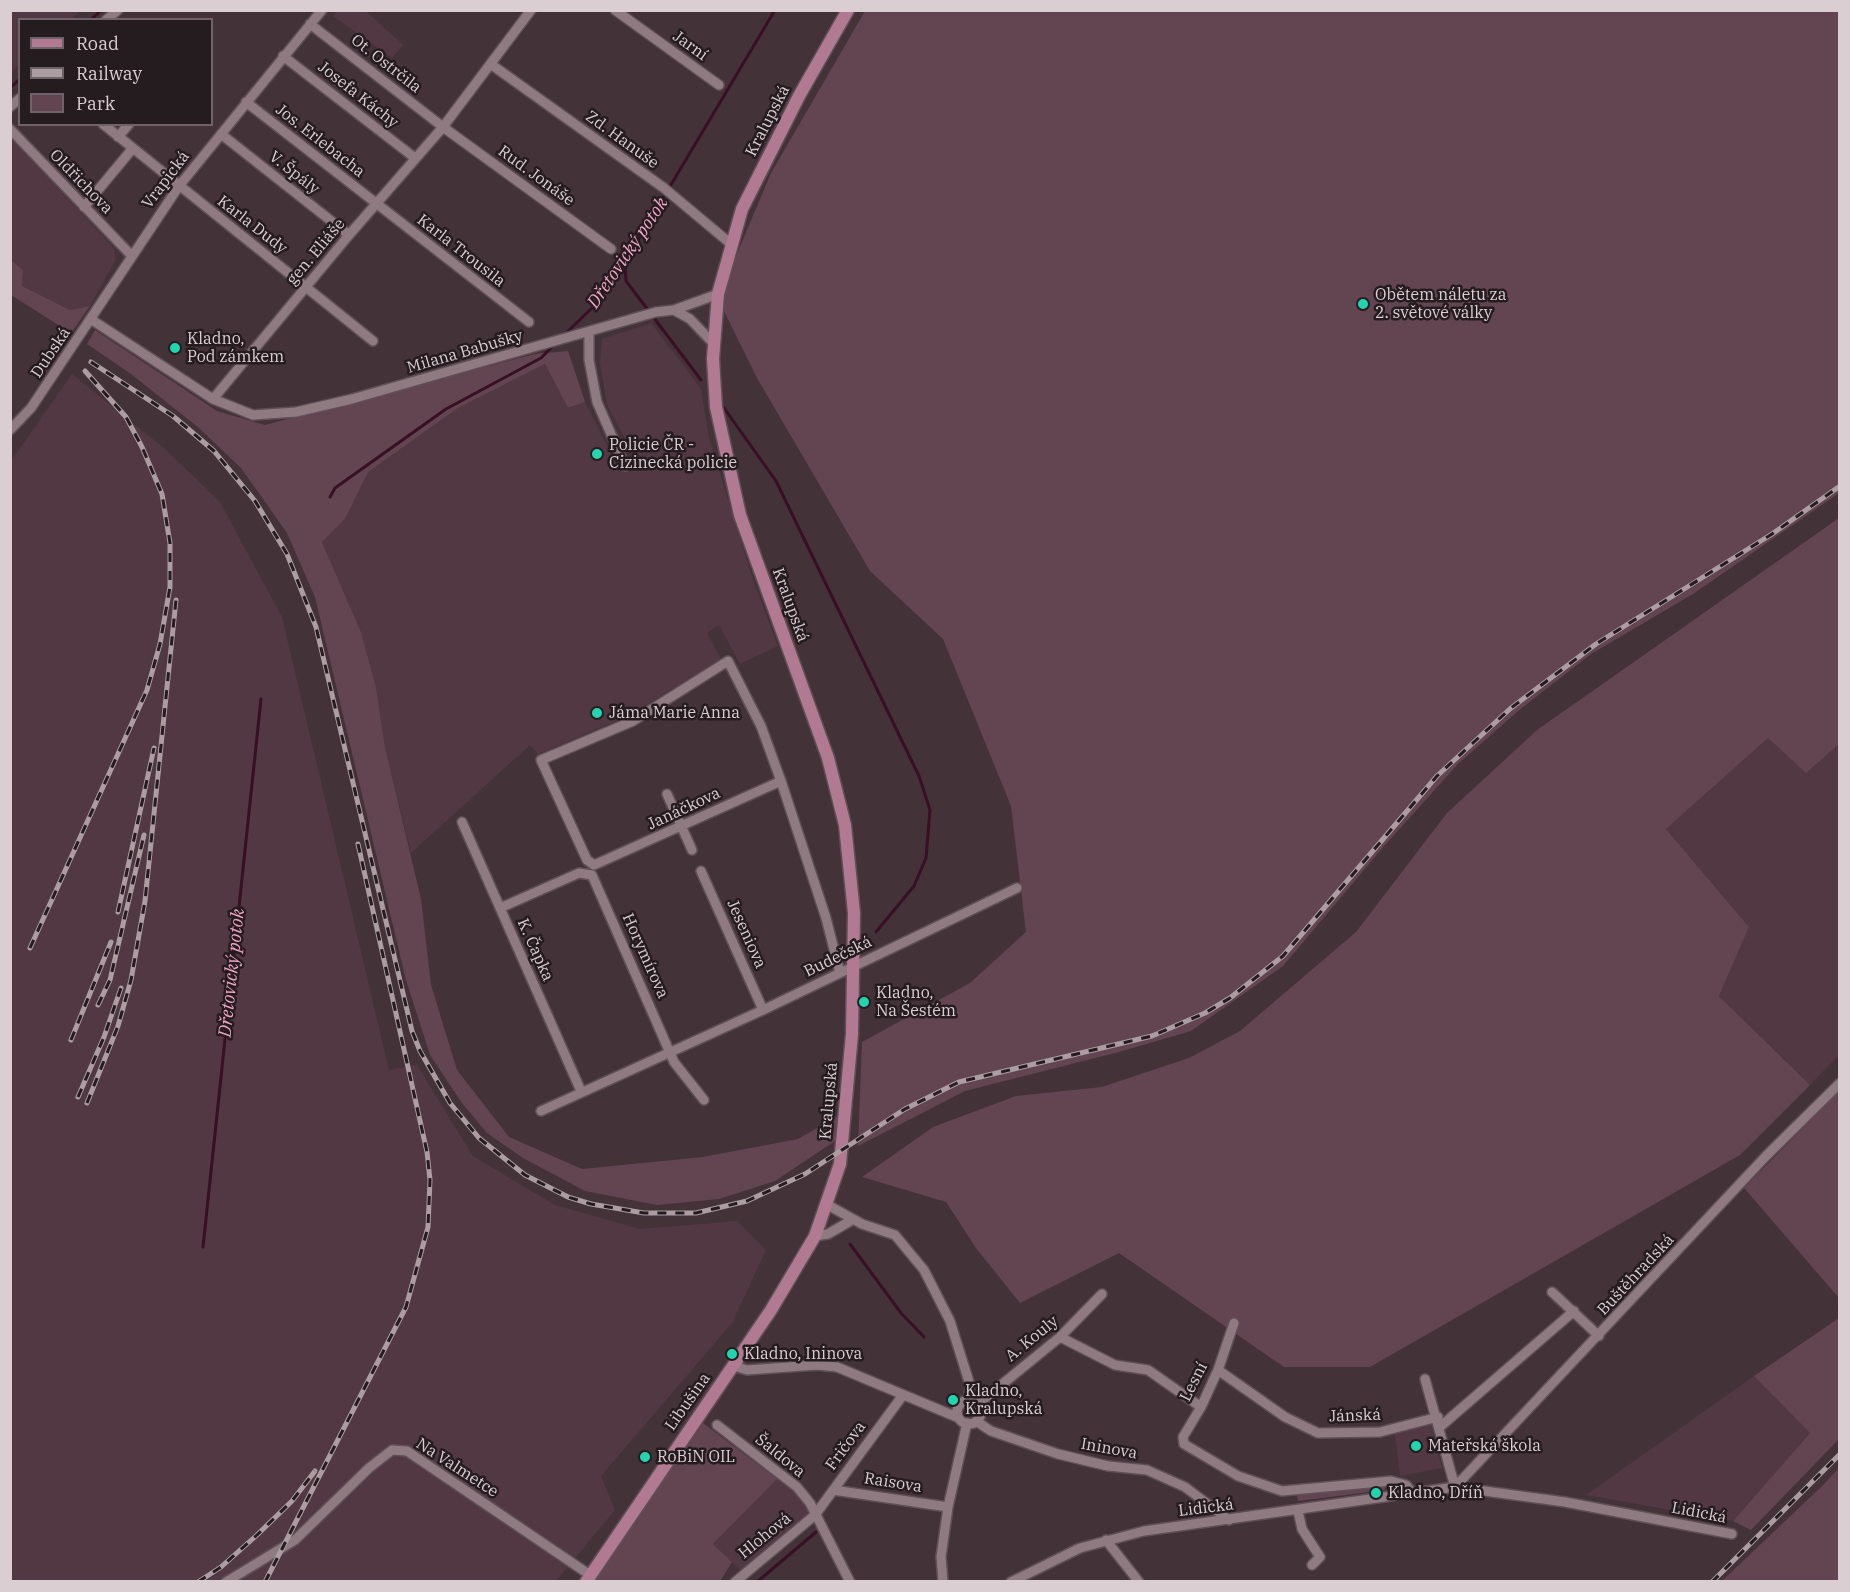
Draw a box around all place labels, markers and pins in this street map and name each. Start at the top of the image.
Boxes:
place label: Obětem náletu za 2. světové války [1375,285,1506,323]
marker: Obětem náletu za 2. světové války [1356,297,1370,311]
place label: Kladno, Pod zámkem [187,329,284,367]
marker: Kladno, Pod zámkem [168,341,182,355]
place label: Policie ČR - Cizinecká policie [609,435,737,473]
marker: Policie ČR - Cizinecká policie [590,447,604,461]
place label: Jáma Marie Anna [609,703,740,723]
marker: Jáma Marie Anna [590,706,604,720]
place label: Kladno, Na Šestém [876,983,956,1021]
marker: Kladno, Na Šestém [857,995,871,1009]
place label: Kladno, Ininova [744,1344,862,1364]
marker: Kladno, Ininova [725,1347,739,1361]
place label: Kladno, Kralupská [965,1381,1042,1419]
marker: Kladno, Kralupská [946,1393,960,1407]
place label: Mateřská škola [1428,1436,1541,1456]
marker: Mateřská škola [1409,1439,1423,1453]
place label: RoBiN OIL [657,1447,735,1467]
marker: RoBiN OIL [638,1450,652,1464]
place label: Kladno, Dříň [1388,1483,1483,1503]
marker: Kladno, Dříň [1369,1486,1383,1500]

